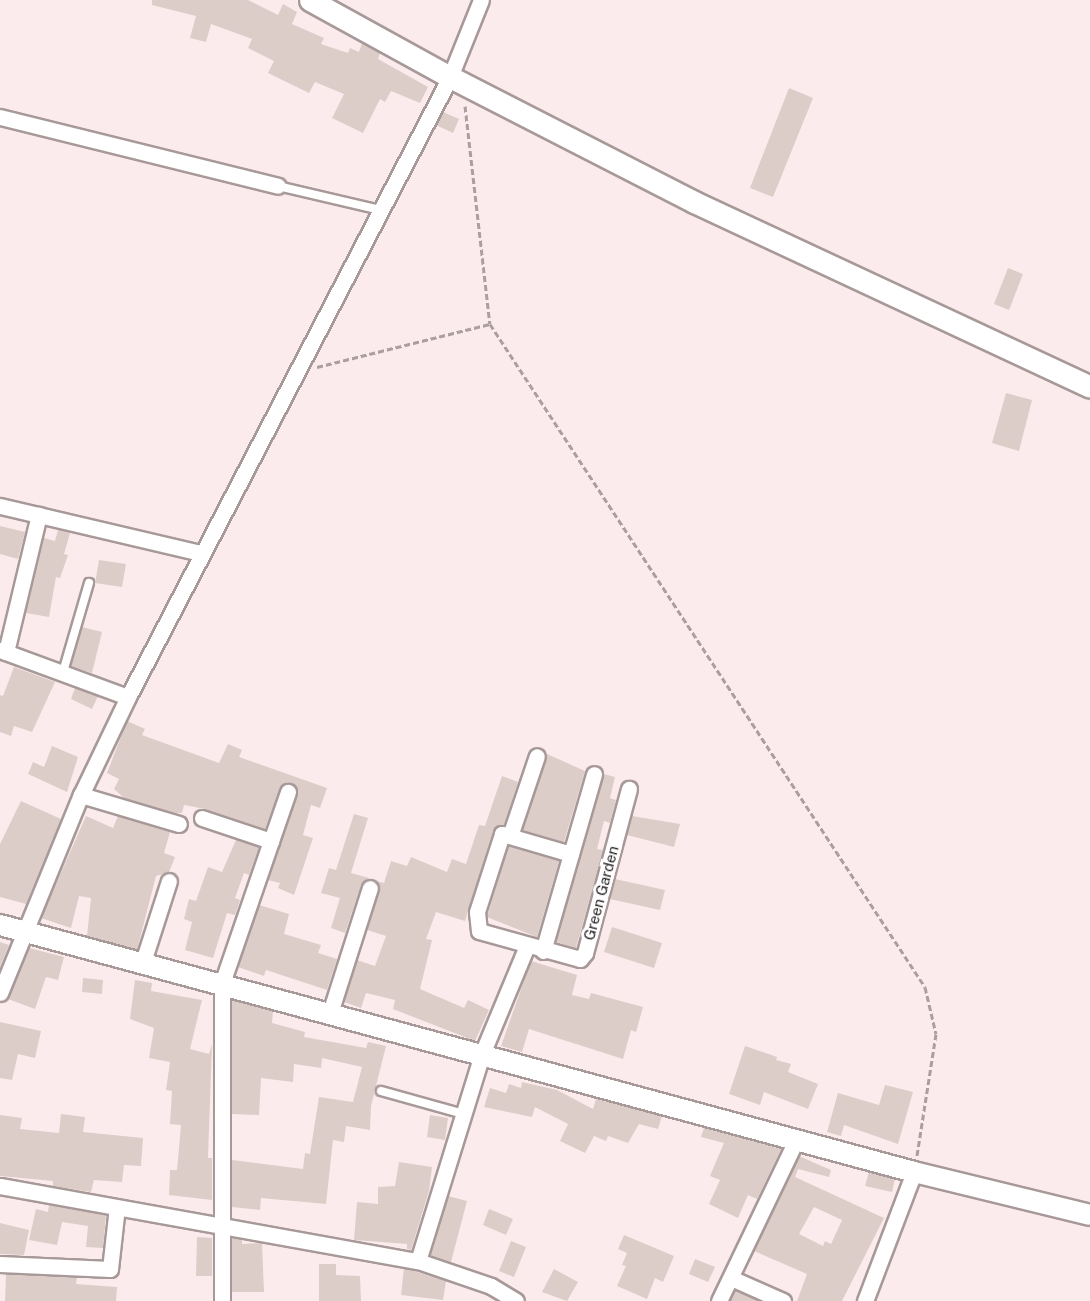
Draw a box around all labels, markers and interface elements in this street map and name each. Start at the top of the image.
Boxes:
street label: Green Garden [580,844,622,942]

